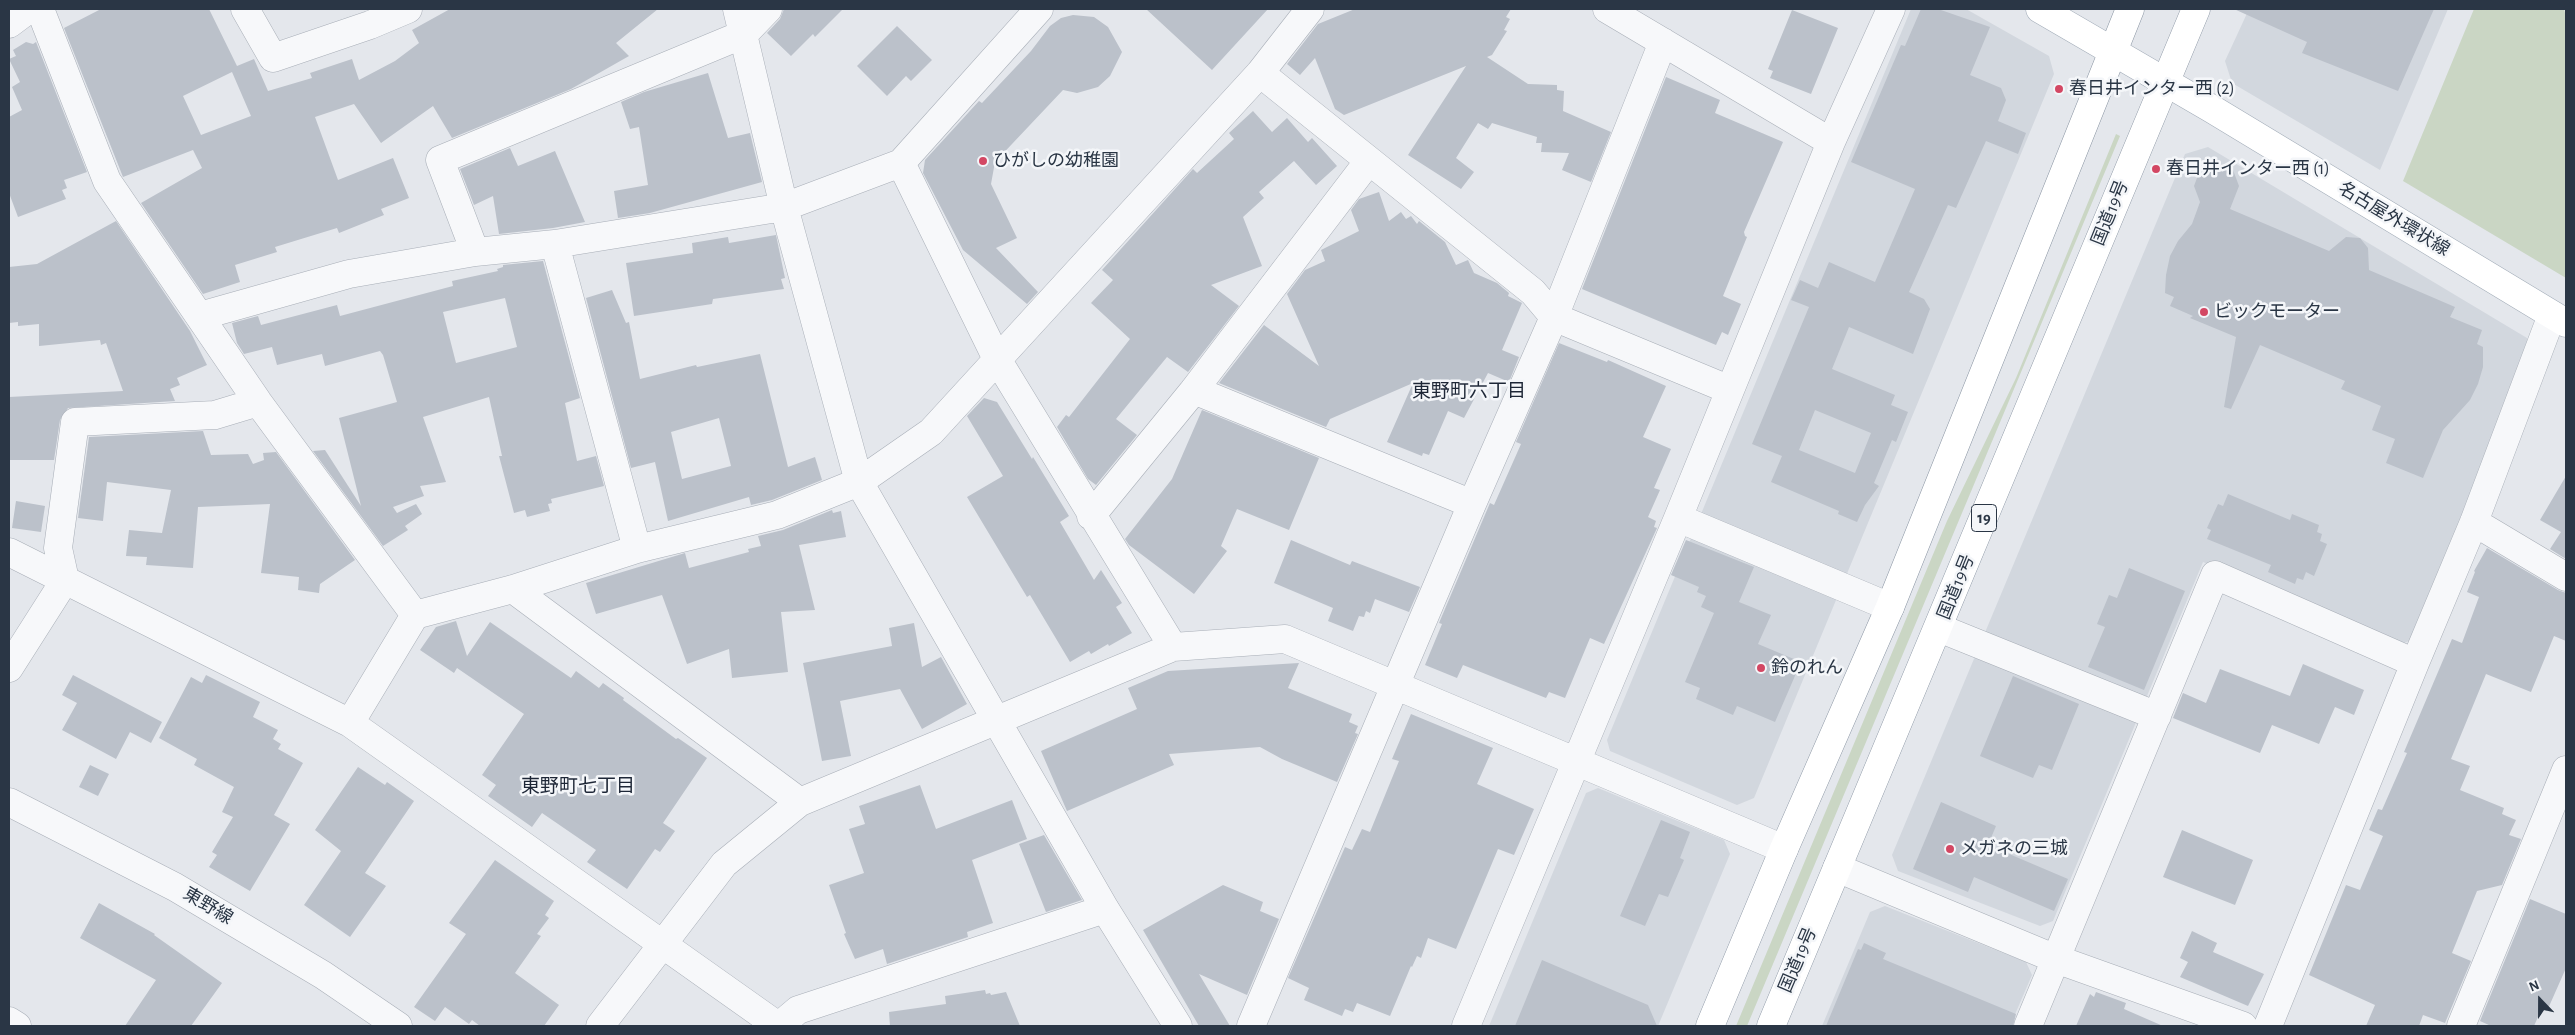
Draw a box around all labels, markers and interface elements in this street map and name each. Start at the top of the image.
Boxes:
place label: 春日井インター西 (2) [2069,78,2235,100]
marker: 春日井インター西 (2) [2053,83,2065,95]
place label: ひがしの幼稚園 [993,150,1119,172]
marker: ひがしの幼稚園 [977,155,989,167]
place label: 春日井インター西 (1) [2166,158,2330,180]
marker: 春日井インター西 (1) [2150,163,2162,175]
street label: 国道19号 [2087,177,2133,249]
street label: 名古屋外環状線 [2334,177,2454,261]
place label: ビックモーター [2214,301,2340,323]
marker: ビックモーター [2198,306,2210,318]
district label: 東野町六丁目 [1412,380,1526,402]
road number: 19 [1972,504,1996,532]
street label: 国道19号 [1933,551,1979,623]
place label: 鈴のれん [1771,657,1843,679]
marker: 鈴のれん [1755,662,1767,674]
district label: 東野町七丁目 [521,775,635,797]
place label: メガネの三城 [1960,838,2068,860]
marker: メガネの三城 [1944,843,1956,855]
street label: 東野線 [179,883,237,929]
street label: 国道19号 [1775,924,1821,996]
north arrow [2515,975,2565,1025]
text: N [2527,978,2542,994]

